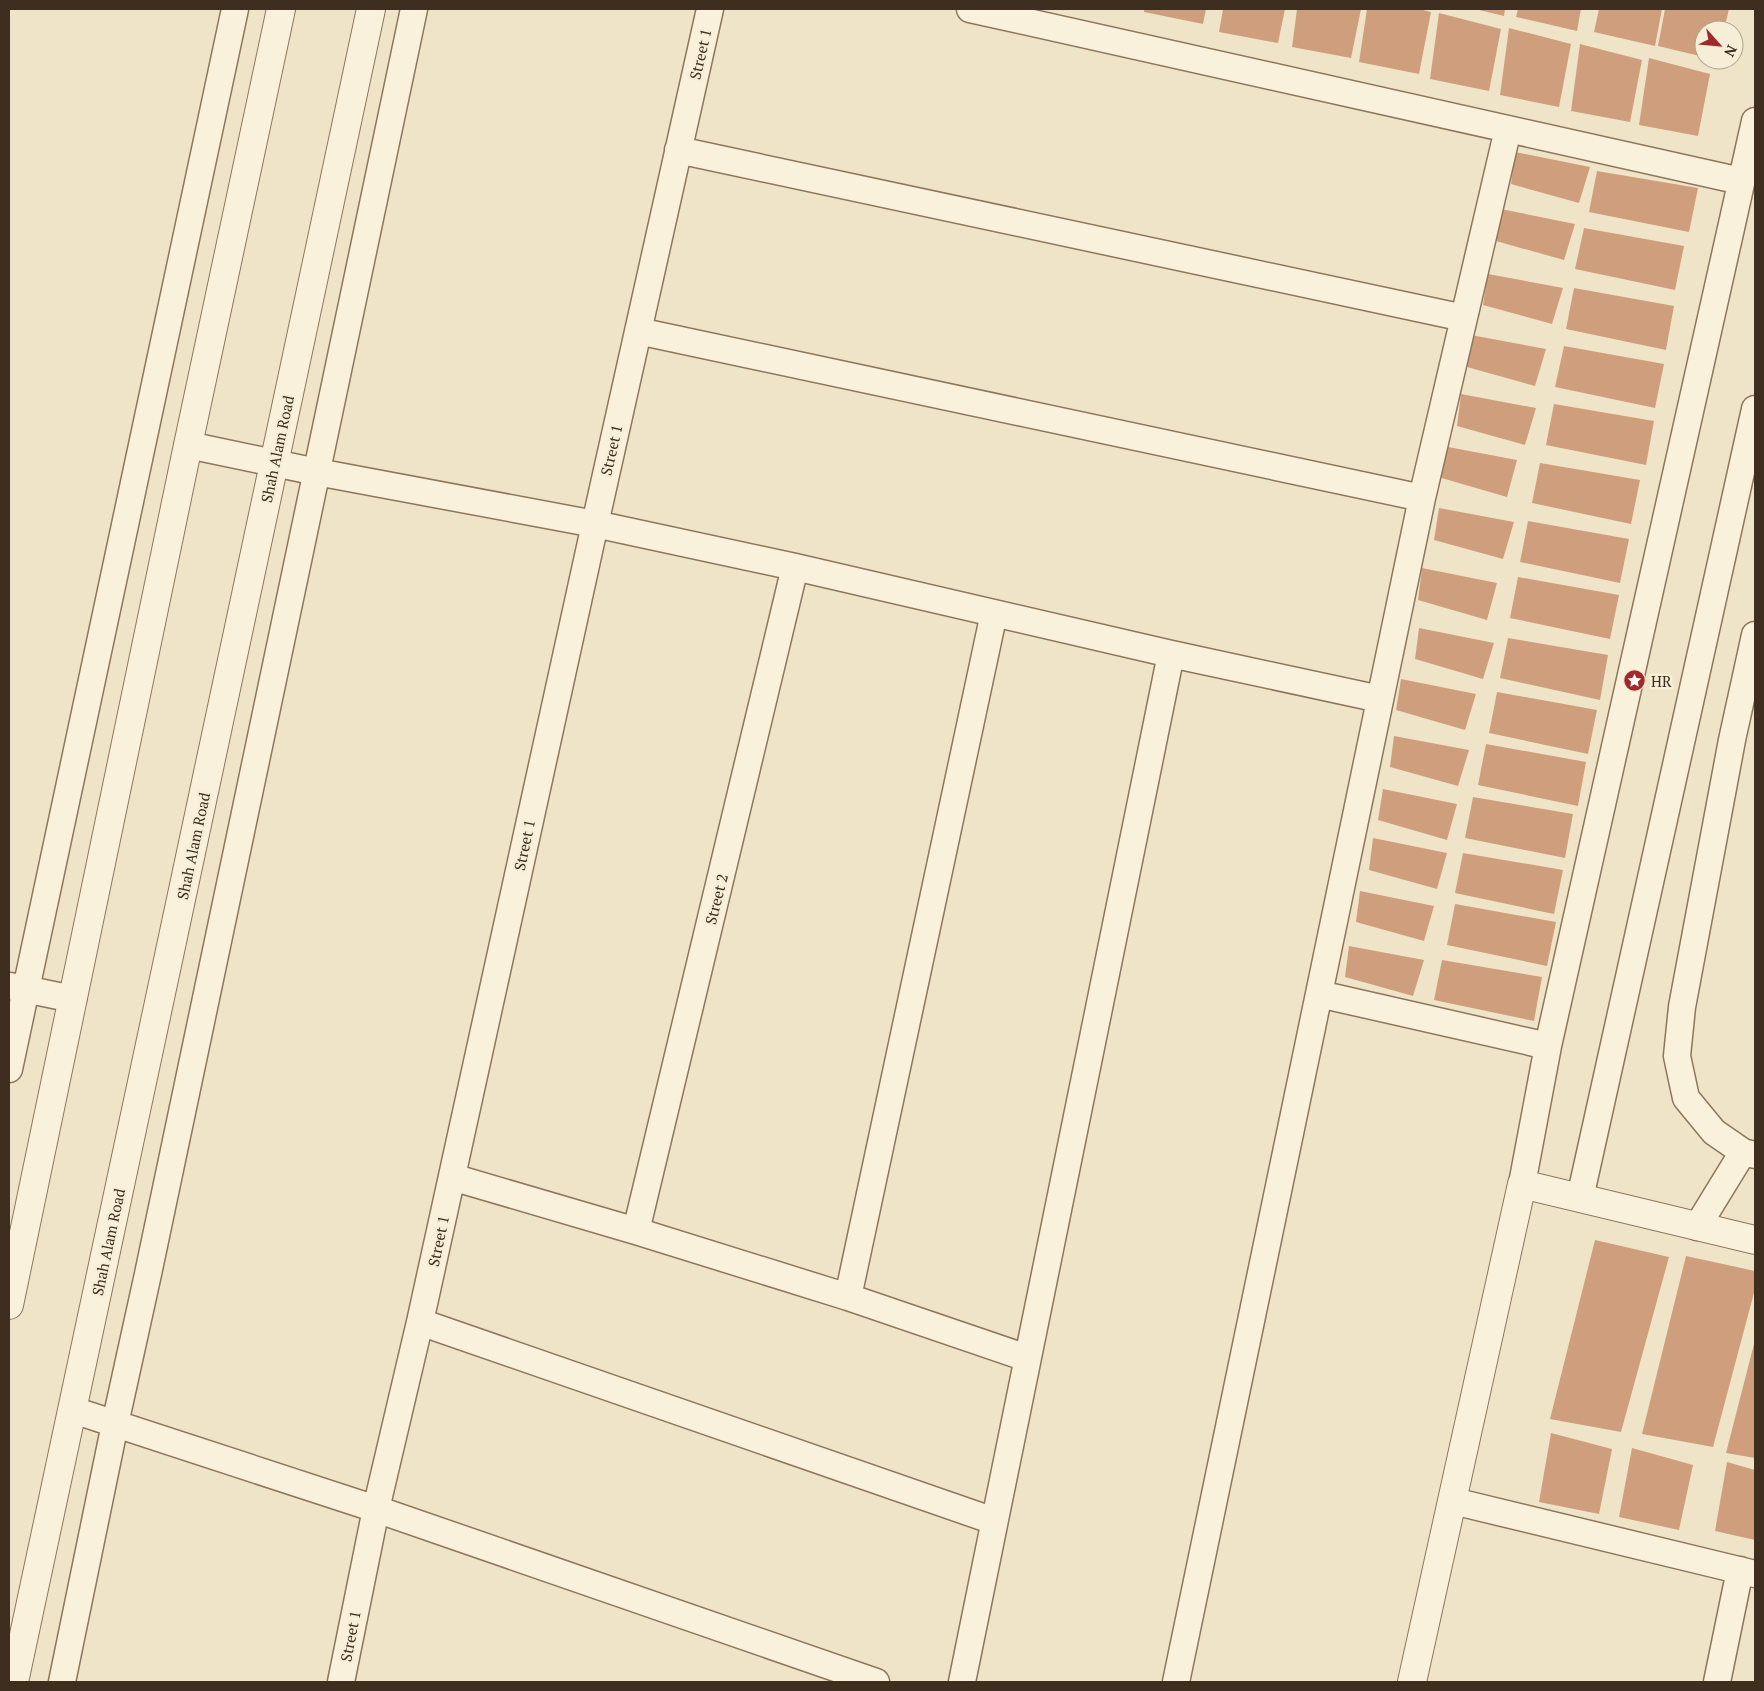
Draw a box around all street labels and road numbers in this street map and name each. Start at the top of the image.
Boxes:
street label: Street 1 [684,27,716,81]
street label: Shah Alam Road [256,394,298,504]
street label: Street 1 [595,423,627,477]
street label: Shah Alam Road [172,791,214,901]
street label: Street 1 [509,818,539,872]
street label: Street 2 [700,872,732,926]
street label: Shah Alam Road [87,1187,129,1297]
street label: Street 1 [423,1214,453,1268]
street label: Street 1 [335,1609,365,1663]

